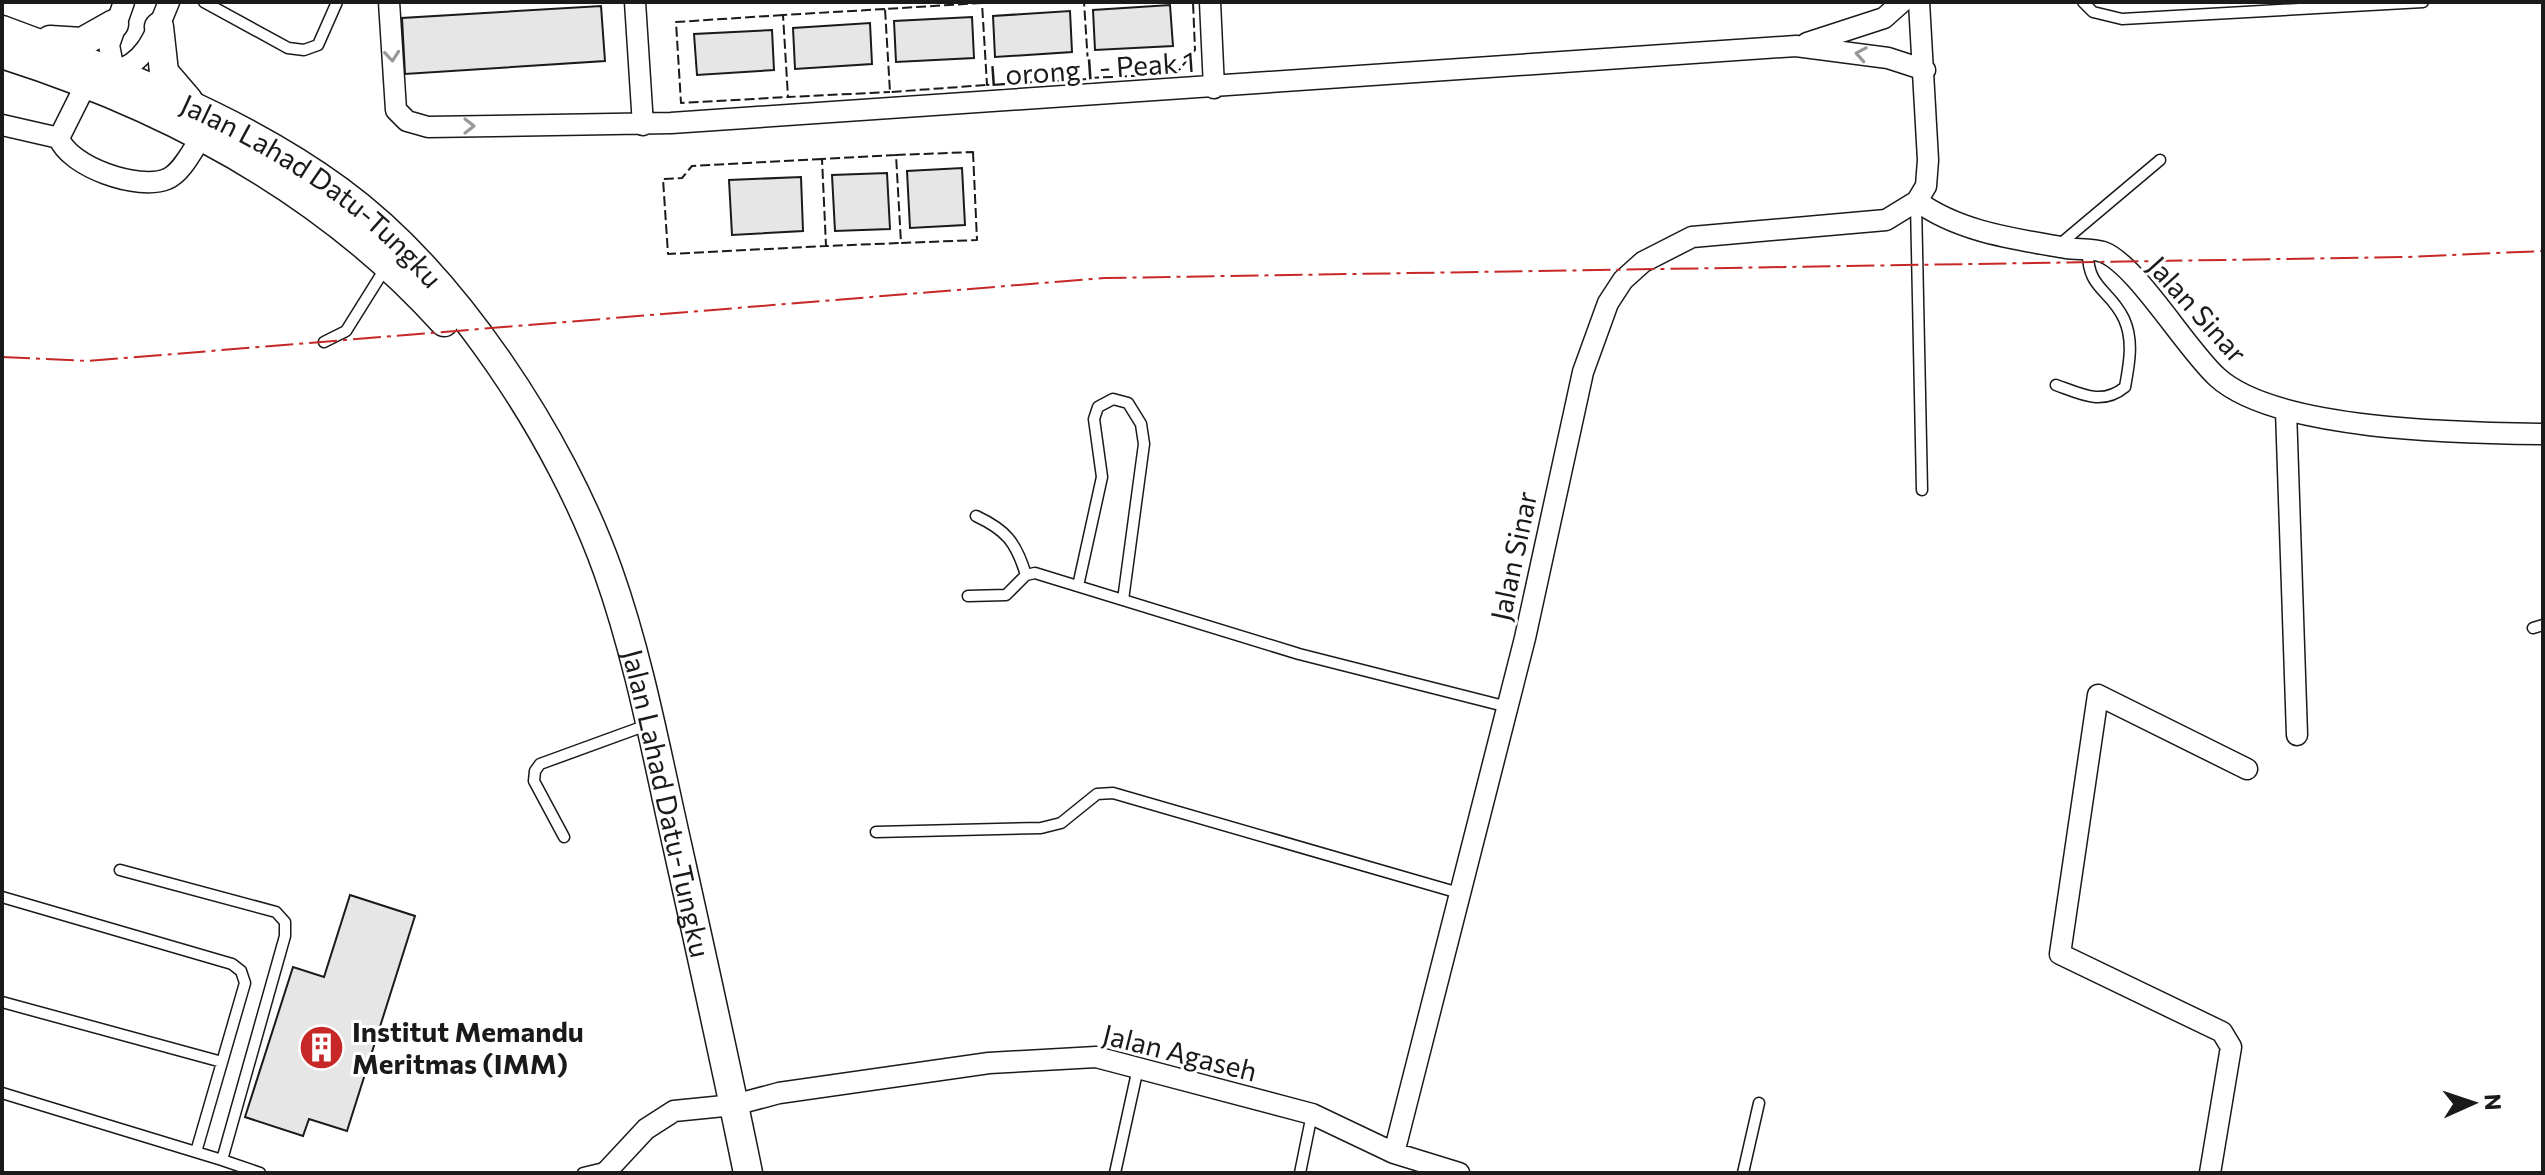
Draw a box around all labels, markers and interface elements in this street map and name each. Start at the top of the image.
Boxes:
street label: Lorong I - Peak 1 [988,44,1196,92]
one-way arrow [1855,46,1868,63]
one-way arrow [383,50,400,63]
street label: Jalan Lahad Datu-Tungku [176,86,450,294]
one-way arrow [463,117,476,135]
street label: Jalan Sinar [2141,249,2255,369]
street label: Jalan Sinar [1483,488,1543,624]
street label: Jalan Lahad Datu-Tungku [616,645,718,961]
place label: Institut Memandu Meritmas (IMM) [352,1014,584,1080]
street label: Jalan Agaseh [1099,1016,1261,1088]
building icon: Institut Memandu Meritmas (IMM) [297,1023,345,1071]
north arrow [2433,1063,2513,1143]
text: N [2480,1093,2507,1111]

